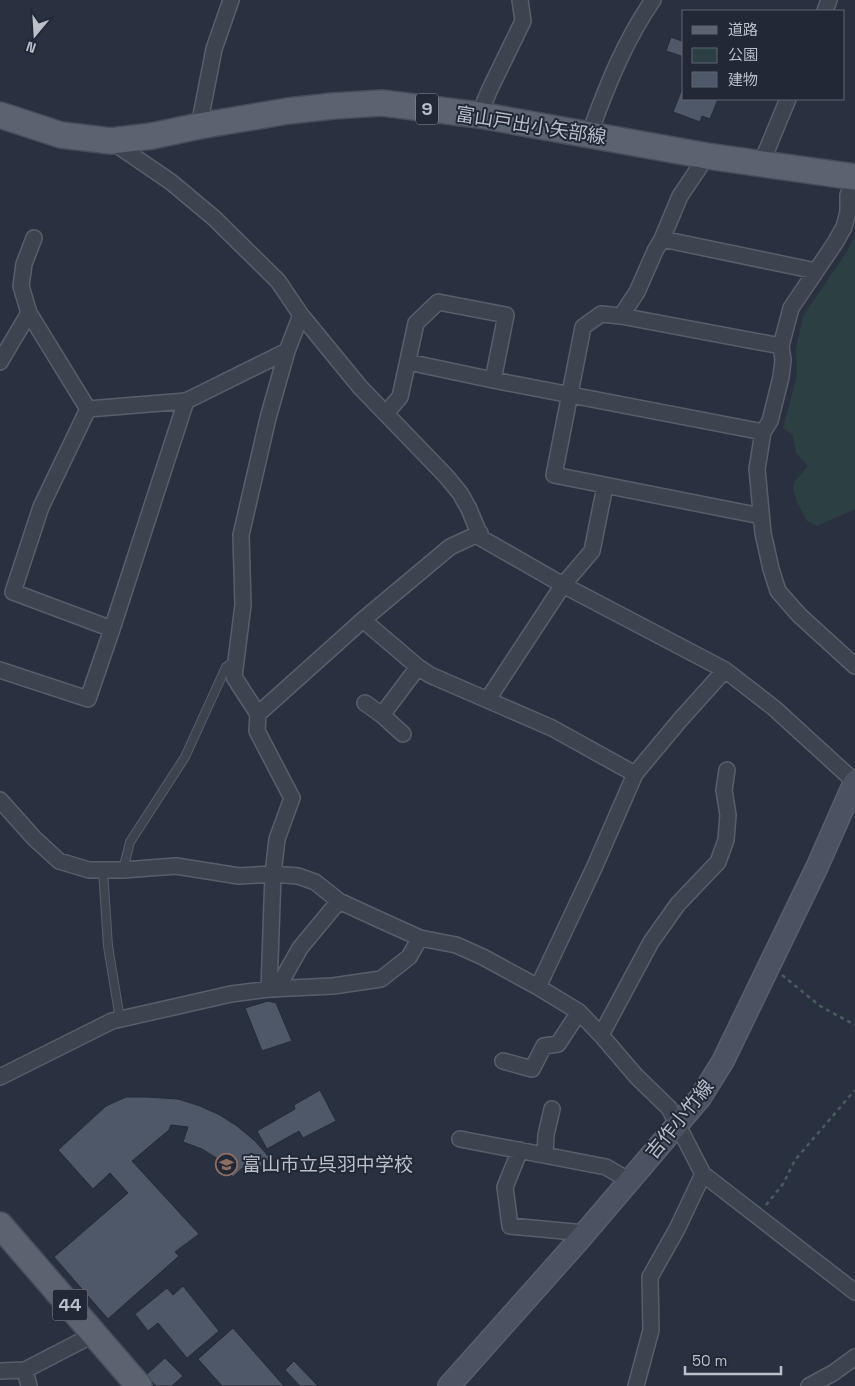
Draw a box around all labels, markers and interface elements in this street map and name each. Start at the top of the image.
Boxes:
north arrow [10,10,60,60]
legend [682,10,845,100]
text: 道路 [728,20,758,39]
text: N [24,37,38,57]
text: 公園 [728,45,758,64]
text: 建物 [728,70,758,89]
road number: 9 [416,94,438,125]
street label: 富山戸出小矢部線 [454,101,608,150]
street label: 吉作小竹線 [640,1075,719,1164]
school or university icon: 富山市立呉羽中学校 [214,1152,238,1176]
place label: 富山市立呉羽中学校 [242,1152,413,1177]
road number: 44 [52,1290,88,1320]
scale bar [685,1344,781,1376]
text: 50 m [692,1351,727,1370]

